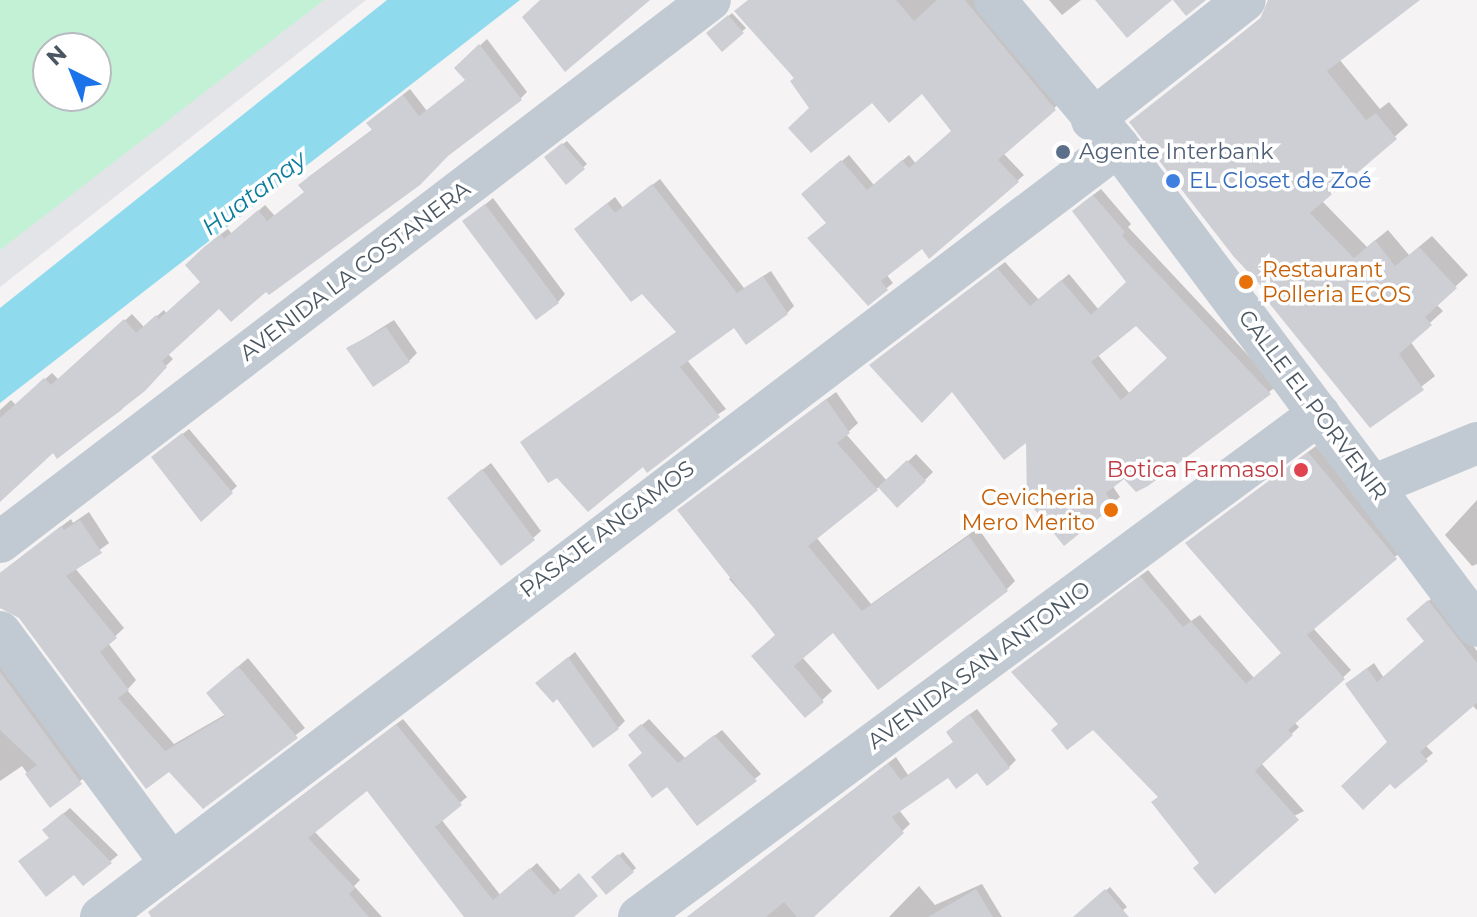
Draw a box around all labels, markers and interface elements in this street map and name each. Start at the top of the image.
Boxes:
north arrow [32,32,112,112]
text: N [41,40,72,71]
place label: Agente Interbank [1079,139,1273,165]
marker: Agente Interbank [1054,143,1072,161]
water label: Huatanay [196,145,312,241]
place label: EL Closet de Zoé [1189,168,1372,194]
marker: EL Closet de Zoé [1164,172,1182,190]
street label: AVENIDA LA COSTANERA [235,176,475,366]
place label: Restaurant Polleria ECOS [1262,256,1411,308]
marker: Restaurant Polleria ECOS [1237,273,1255,291]
street label: CALLE EL PORVENIR [1233,305,1393,505]
street label: PASAJE ANGAMOS [515,455,699,603]
place label: Botica Farmasol [1107,457,1285,483]
marker: Botica Farmasol [1292,461,1310,479]
place label: Cevicheria Mero Merito [962,484,1095,536]
marker: Cevicheria Mero Merito [1102,501,1120,519]
street label: AVENIDA SAN ANTONIO [862,575,1096,755]

